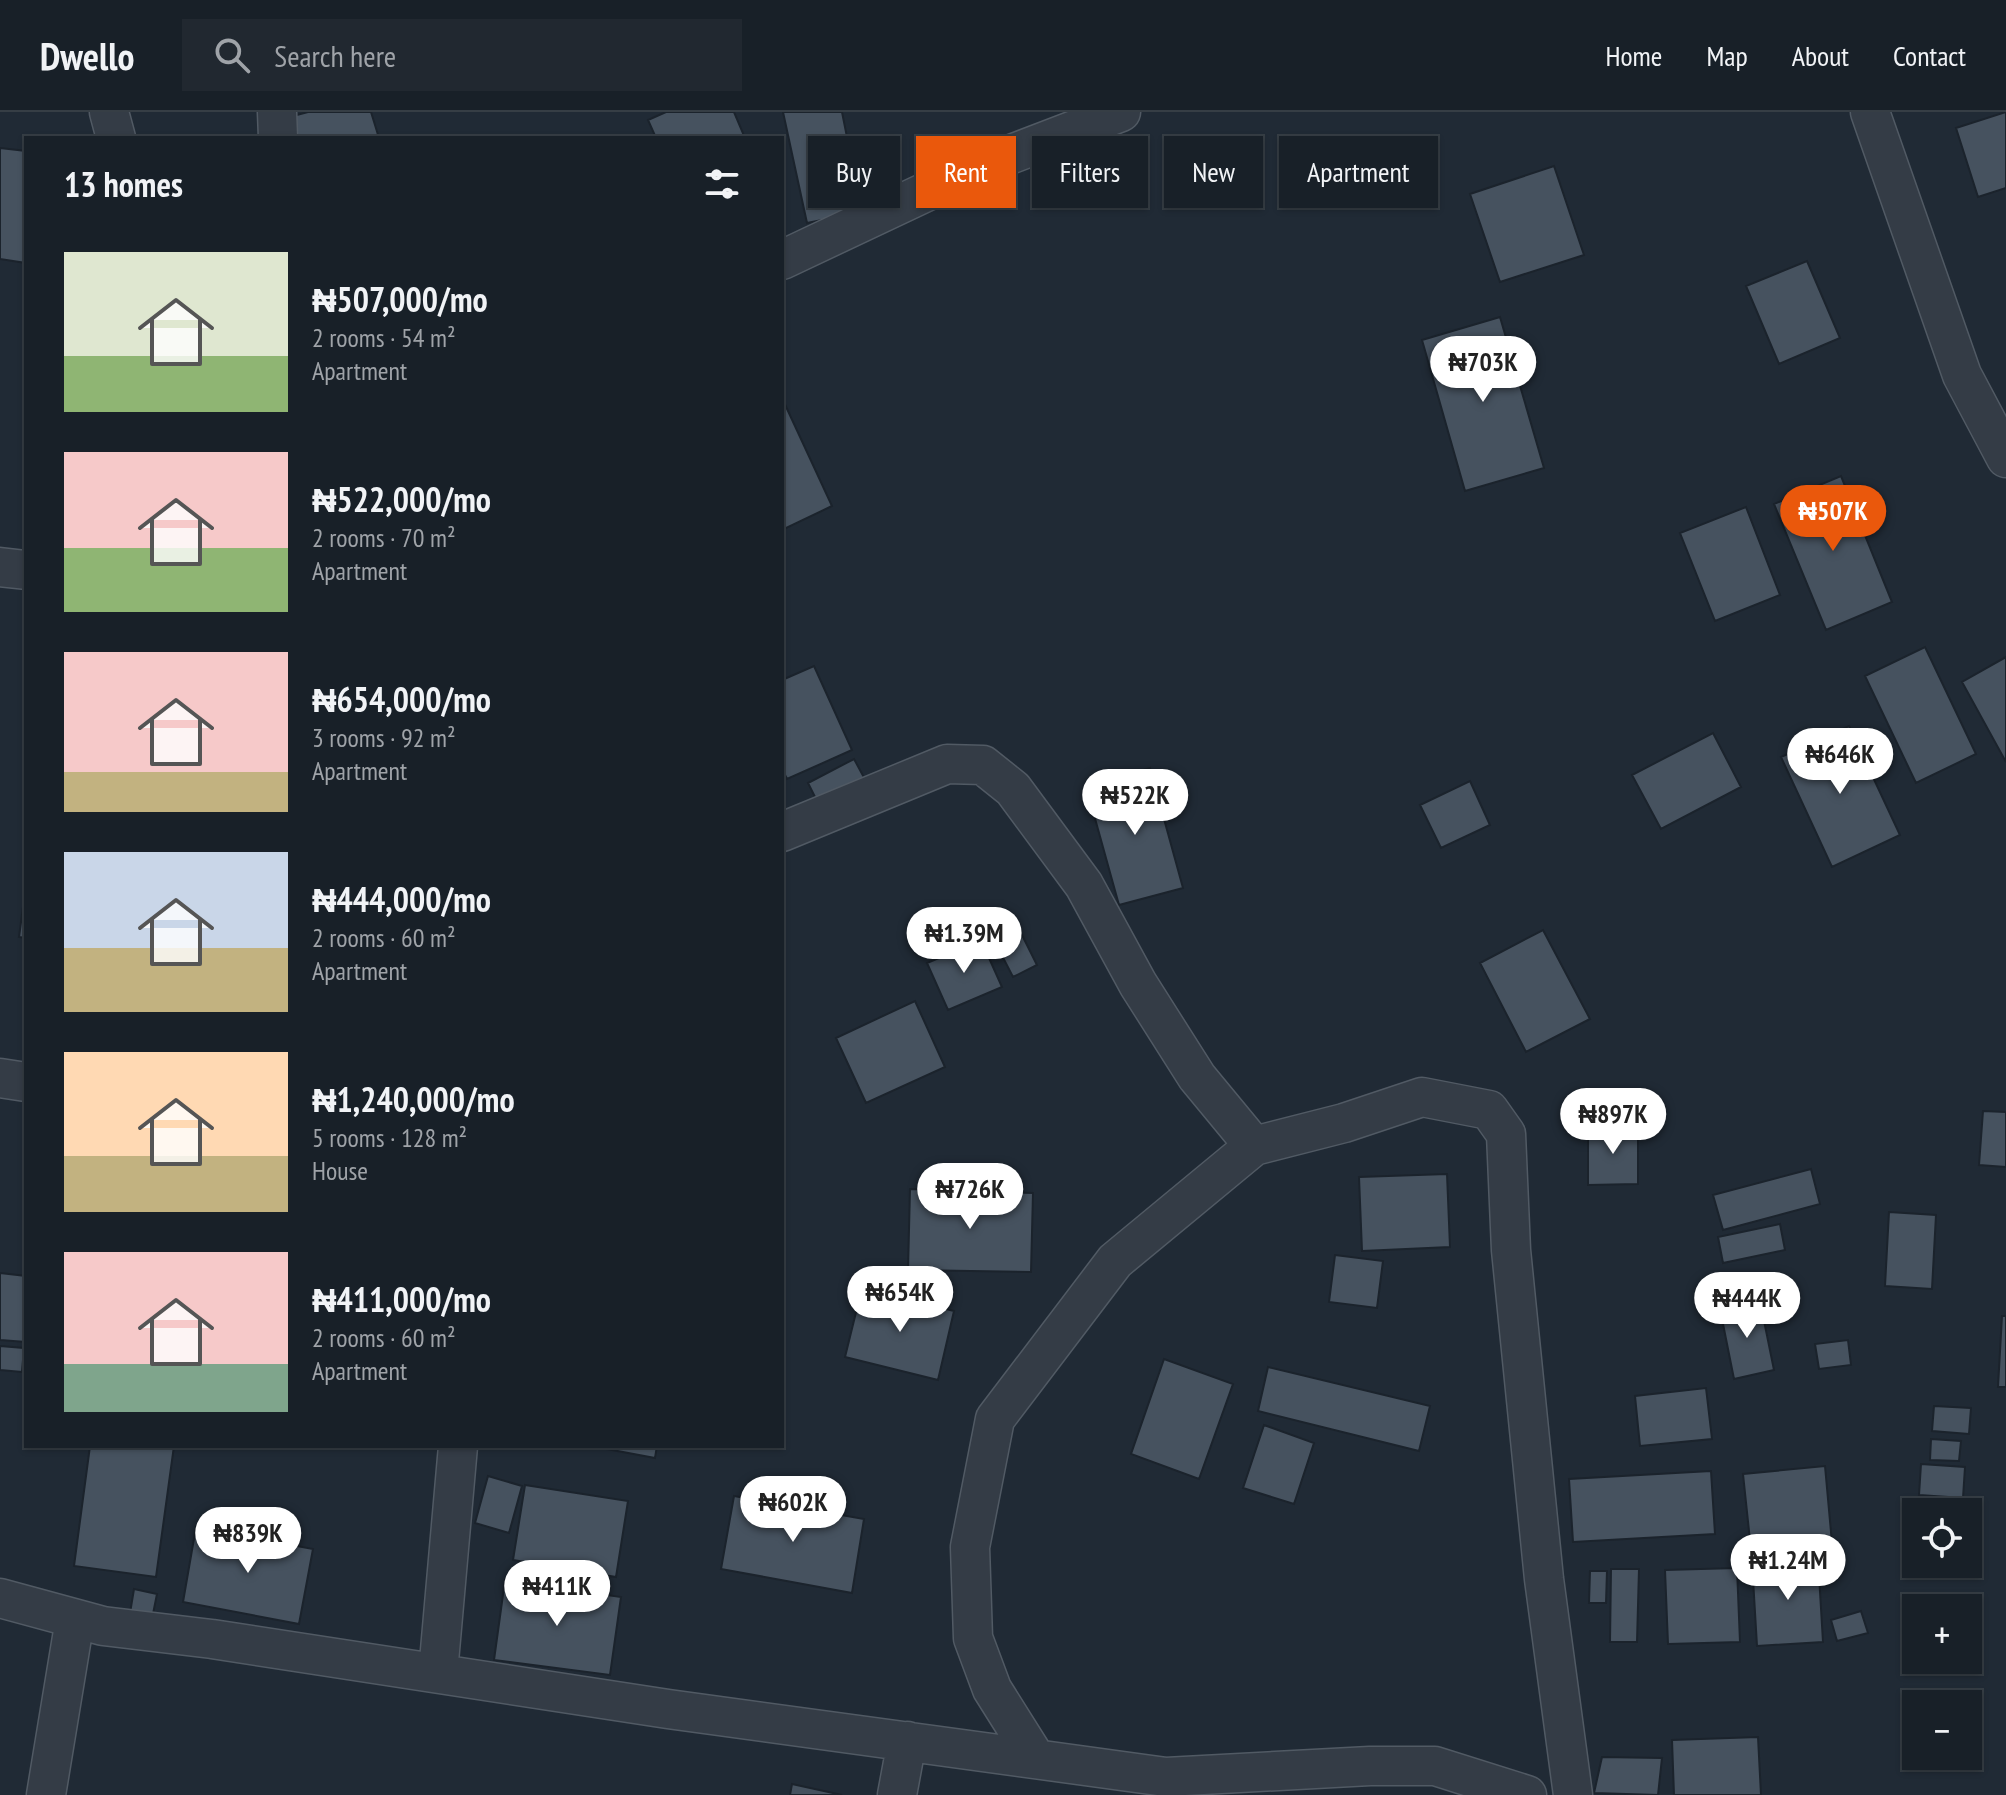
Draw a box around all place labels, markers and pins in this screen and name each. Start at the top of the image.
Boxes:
pin: ₦703K [1427,336,1539,404]
pin: ₦507K [1777,485,1889,553]
pin: ₦646K [1784,728,1896,796]
pin: ₦522K [1079,769,1191,837]
pin: ₦1.39M [899,907,1029,975]
pin: ₦897K [1557,1088,1669,1156]
pin: ₦726K [914,1163,1026,1231]
pin: ₦654K [844,1266,956,1334]
pin: ₦444K [1691,1272,1803,1340]
pin: ₦602K [737,1476,849,1544]
pin: ₦839K [192,1507,304,1575]
pin: ₦1.24M [1723,1534,1853,1602]
pin: ₦411K [501,1560,613,1628]

